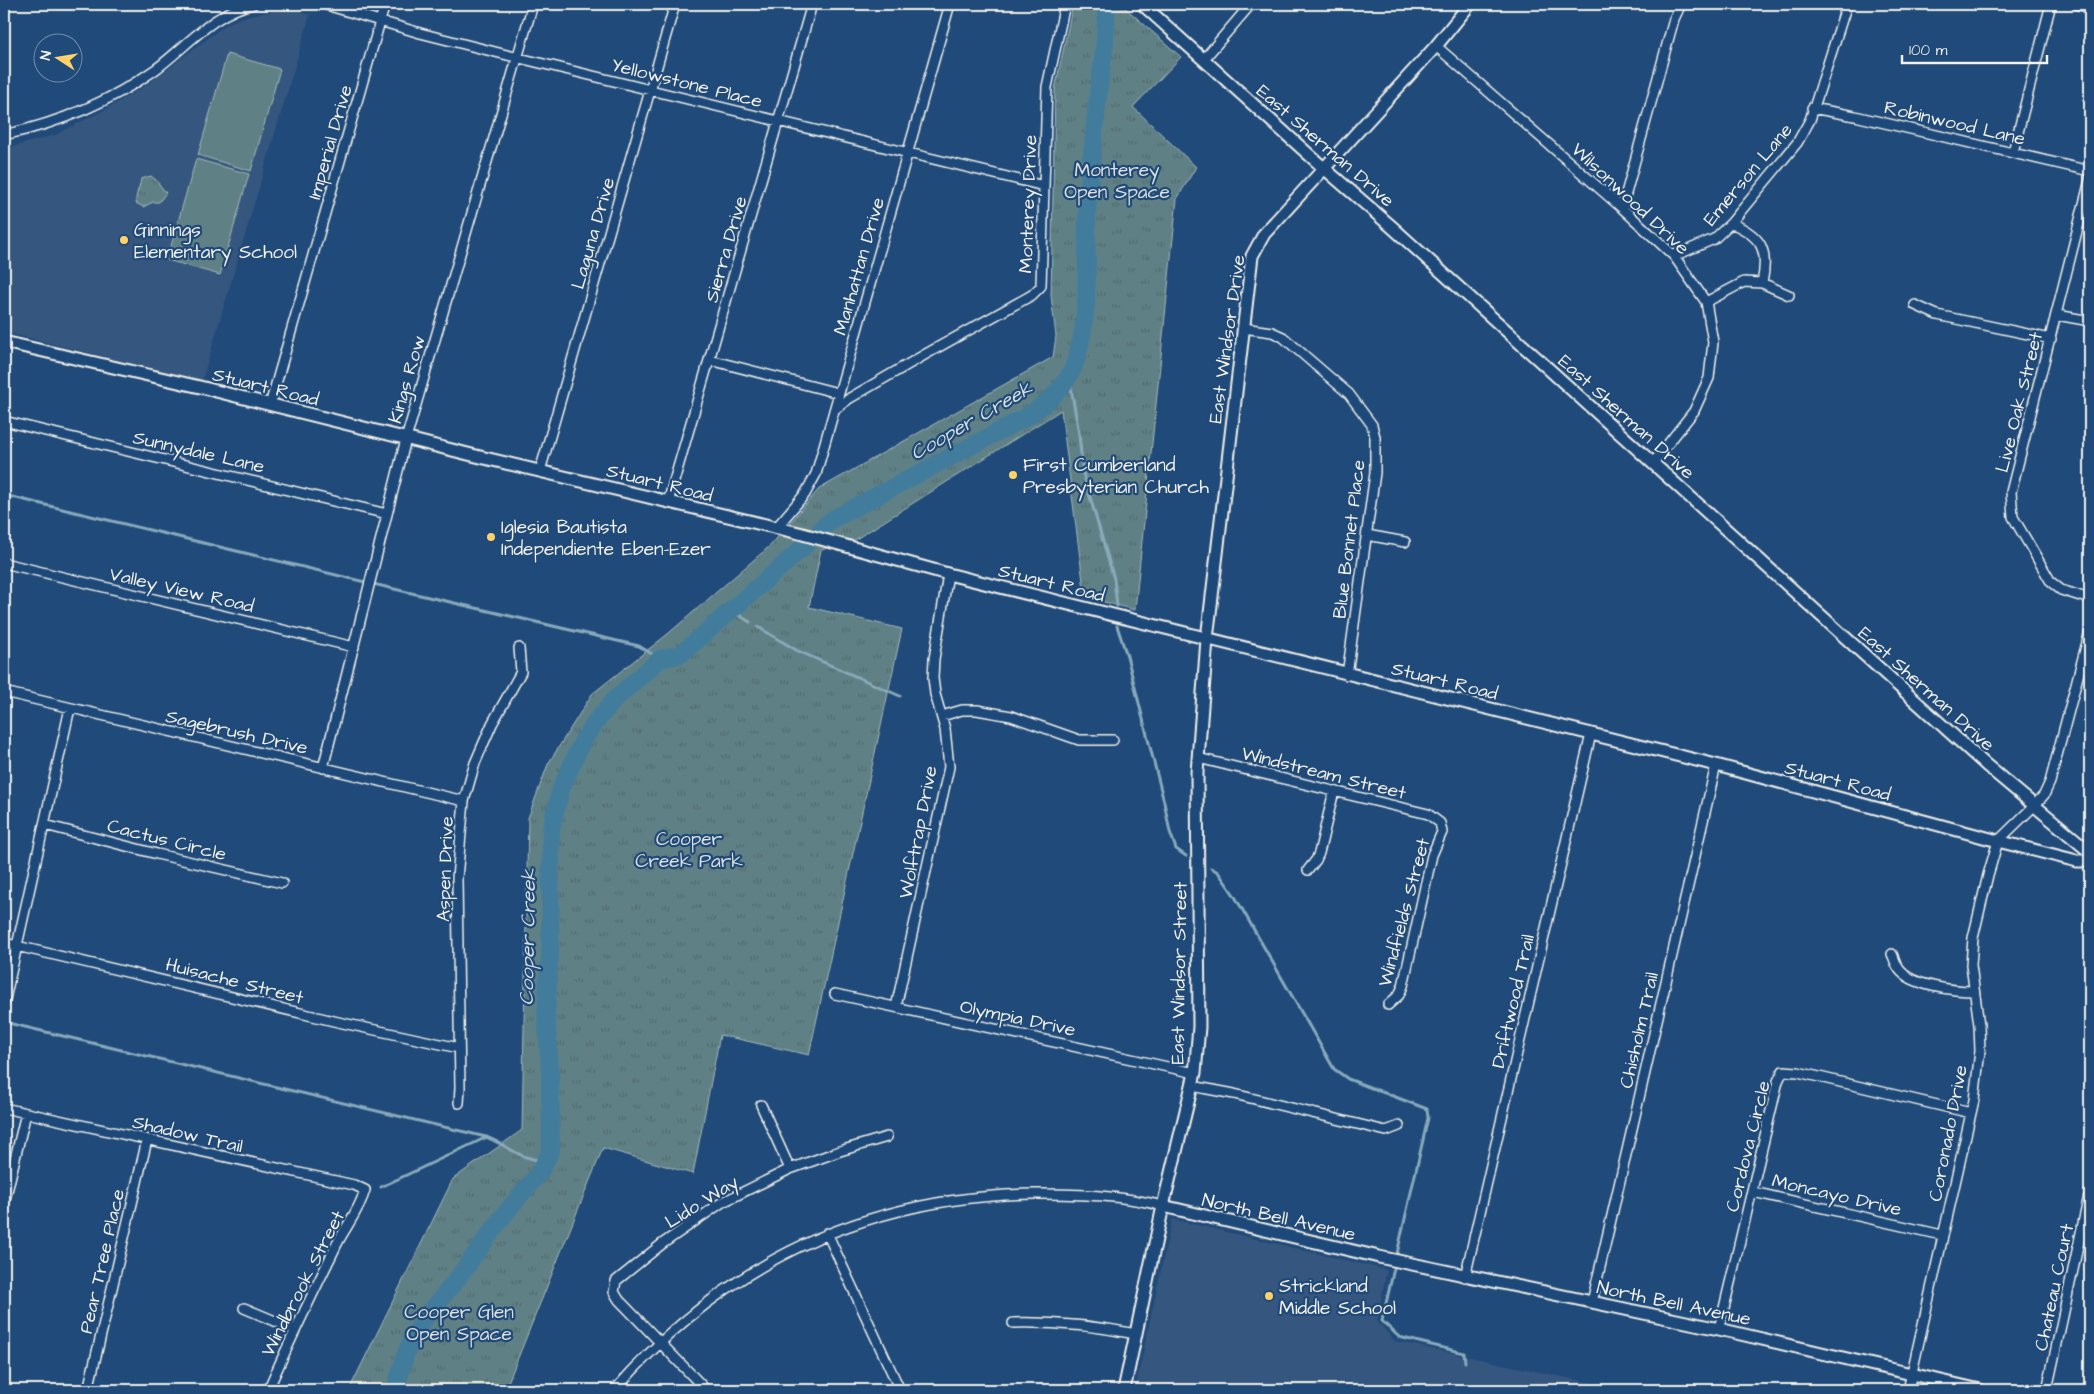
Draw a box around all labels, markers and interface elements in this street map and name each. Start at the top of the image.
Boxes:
north arrow [32,32,82,82]
scale bar [1902,32,2046,64]
text: 100 m [1909,40,1948,61]
text: N [36,49,57,62]
street label: Yellowstone Place [608,52,765,115]
street label: East Sherman Drive [1250,78,1400,214]
street label: Imperial Drive [301,82,360,203]
street label: Robinwood Lane [1881,94,2028,153]
street label: Emerson Lane [1697,118,1799,232]
street label: Monterey Drive [1013,134,1045,274]
street label: Wilsonwood Drive [1565,137,1695,261]
park label: Monterey Open Space [1064,157,1170,206]
street label: Laguna Drive [565,174,623,293]
street label: Sierra Drive [698,193,754,306]
street label: Manhattan Drive [827,194,892,338]
place label: Ginnings Elementary School [134,217,297,267]
marker: Ginnings Elementary School [118,234,130,246]
street label: East Windsor Drive [1202,253,1253,425]
street label: Live Oak Street [1989,329,2050,476]
street label: Kings Row [382,332,434,427]
street label: East Sherman Drive [1552,348,1700,486]
street label: Stuart Road [210,361,322,414]
water label: Cooper Creek [905,374,1038,467]
street label: Sunnydale Lane [130,424,267,482]
place label: First Cumberland Presbyterian Church [1023,452,1210,502]
street label: Stuart Road [604,457,716,510]
street label: Blue Bonnet Place [1326,458,1373,620]
marker: First Cumberland Presbyterian Church [1007,469,1019,481]
place label: Iglesia Bautista Independiente Eben-Ezer [501,514,711,563]
marker: Iglesia Bautista Independiente Eben-Ezer [485,531,497,543]
street label: Stuart Road [996,557,1108,610]
street label: Valley View Road [107,561,257,621]
street label: East Sherman Drive [1852,620,2000,758]
street label: Stuart Road [1389,655,1501,708]
street label: Sagebrush Drive [163,703,310,763]
street label: Windstream Street [1239,740,1409,807]
street label: Stuart Road [1782,754,1894,809]
street label: Wolftrap Drive [892,764,945,901]
street label: Cactus Circle [104,813,229,868]
street label: Aspen Drive [430,816,461,922]
park label: Cooper Creek Park [635,826,743,875]
street label: Windfields Street [1372,835,1437,990]
water label: Cooper Creek [513,868,543,1006]
street label: East Windsor Street [1164,881,1195,1065]
street label: Driftwood Trail [1485,932,1542,1071]
street label: Huisache Street [163,951,307,1012]
street label: Chisholm Trail [1613,970,1666,1091]
street label: Olympia Drive [957,993,1078,1045]
street label: Coronado Drive [1922,1063,1975,1204]
street label: Cordova Circle [1719,1078,1778,1215]
street label: Shadow Trail [130,1109,246,1160]
street label: Moncayo Drive [1769,1167,1904,1224]
street label: Lido Way [660,1169,745,1236]
street label: Pear Tree Place [73,1186,132,1336]
street label: North Bell Avenue [1199,1187,1358,1248]
street label: Windbrook Street [255,1206,352,1361]
street label: Chateau Court [2028,1221,2081,1353]
place label: Strickland Middle School [1279,1273,1396,1322]
street label: North Bell Avenue [1594,1274,1753,1333]
marker: Strickland Middle School [1263,1290,1275,1302]
park label: Cooper Glen Open Space [404,1299,514,1348]

